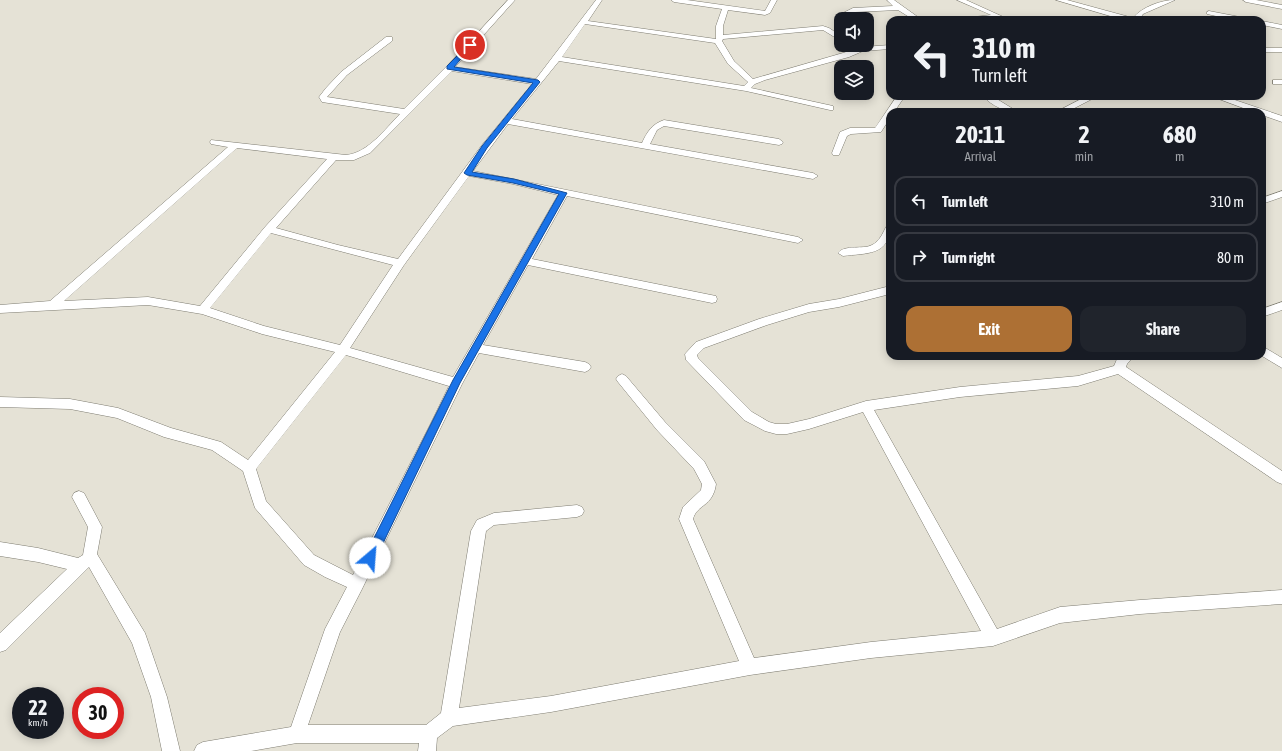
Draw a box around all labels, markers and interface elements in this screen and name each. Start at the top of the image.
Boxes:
map controls [834,12,874,100]
button: sound [834,12,874,52]
pin [453,28,487,62]
icon: left [906,32,958,84]
text: 310 m [972,32,1035,64]
icon: arrive [459,34,481,56]
button: layers [834,60,874,100]
text: Turn left [972,65,1027,86]
text: 20:11 [955,121,1005,148]
text: 2 [1078,121,1090,148]
text: 680 [1163,121,1197,148]
text: Arrival [964,149,996,164]
text: min [1075,149,1093,164]
text: m [1175,149,1184,164]
icon: left [908,190,930,212]
text: Turn left [942,193,988,210]
text: 310 m [1210,193,1244,210]
icon: right [908,246,930,268]
text: Turn right [942,249,995,266]
text: 80 m [1217,249,1244,266]
button: Exit [906,306,1072,352]
button: Share [1080,306,1246,352]
position arrow [349,537,391,579]
speed limit sign: 30 [72,687,124,739]
text: 22 [29,696,47,719]
text: km/h [28,717,48,728]

